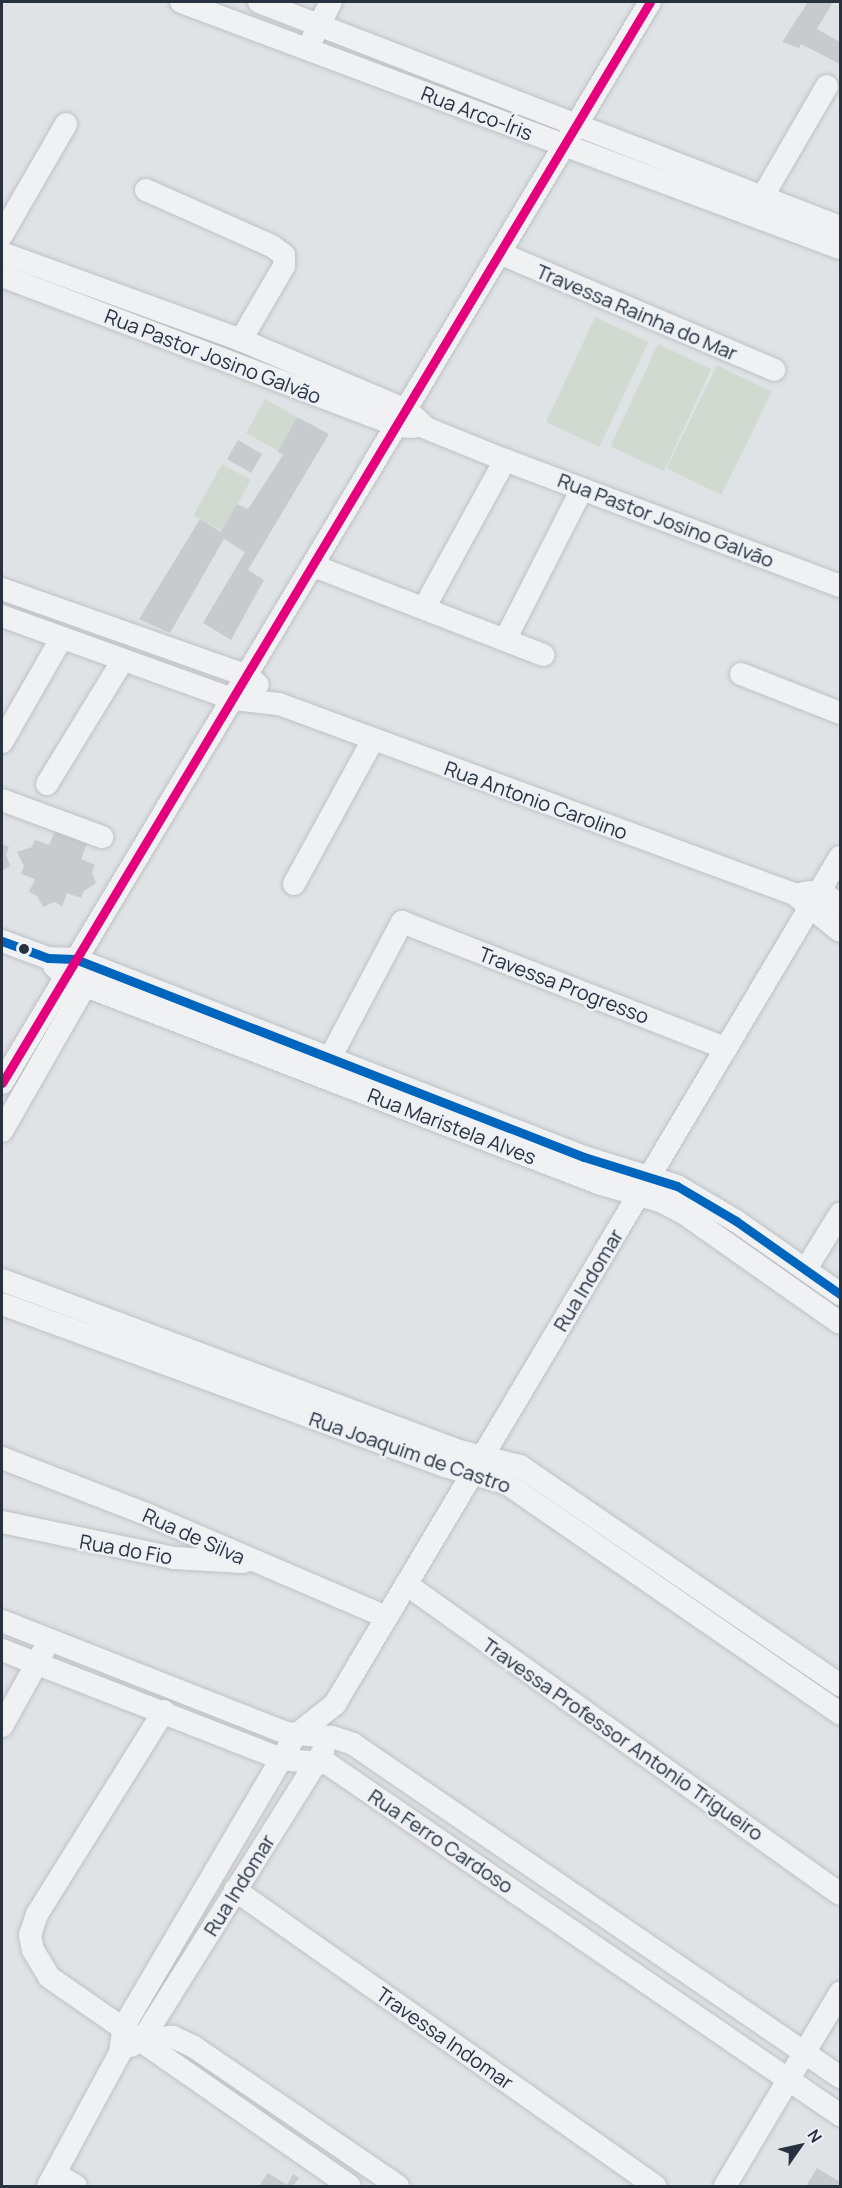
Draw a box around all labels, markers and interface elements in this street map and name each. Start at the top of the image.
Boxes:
street label: Rua Arco-Íris [418,81,536,145]
street label: Travessa Rainha do Mar [533,259,741,365]
street label: Rua Pastor Josino Galvão [101,304,325,408]
street label: Rua Pastor Josino Galvão [554,468,778,572]
street label: Rua Antonio Carolino [441,756,631,844]
street label: Travessa Progresso [476,941,652,1029]
unlabelled marker [18,943,30,955]
street label: Rua Maristela Alves [364,1083,540,1169]
street label: Rua Indomar [548,1225,628,1335]
street label: Rua Joaquim de Castro [306,1406,514,1498]
street label: Rua de Silva [139,1503,249,1569]
street label: Rua do Fio [78,1529,174,1569]
street label: Travessa Professor Antonio Trigueiro [478,1632,768,1846]
street label: Rua Ferro Cardoso [364,1784,518,1898]
street label: Rua Indomar [198,1830,280,1940]
street label: Travessa Indomar [372,1982,518,2094]
north arrow [770,2116,830,2176]
text: N [803,2125,827,2147]

